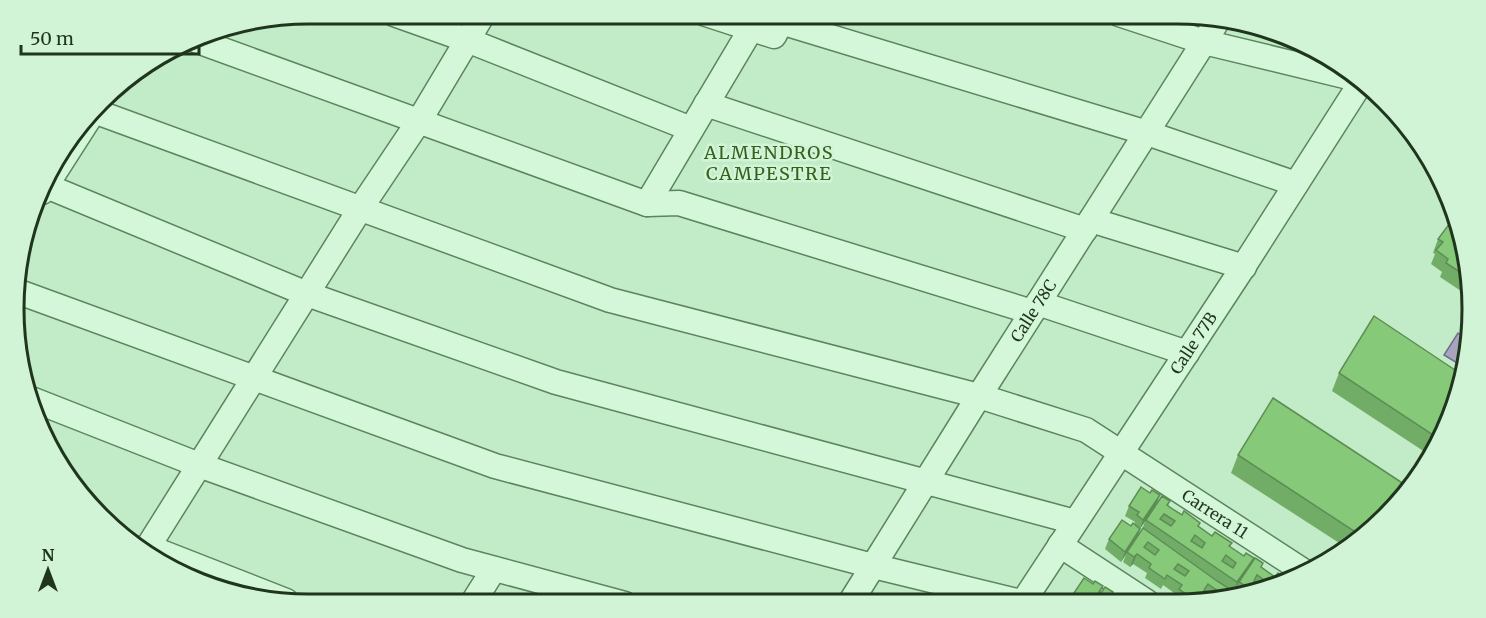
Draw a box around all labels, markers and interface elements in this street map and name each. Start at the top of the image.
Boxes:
scale bar [21,18,200,56]
text: 50 m [30,27,74,50]
district label: ALMENDROS CAMPESTRE [703,141,834,185]
street label: Calle 78C [1006,276,1061,346]
street label: Calle 77B [1166,308,1221,378]
street label: Carrera 11 [1178,485,1252,543]
north arrow [18,540,78,600]
text: N [42,545,55,565]

